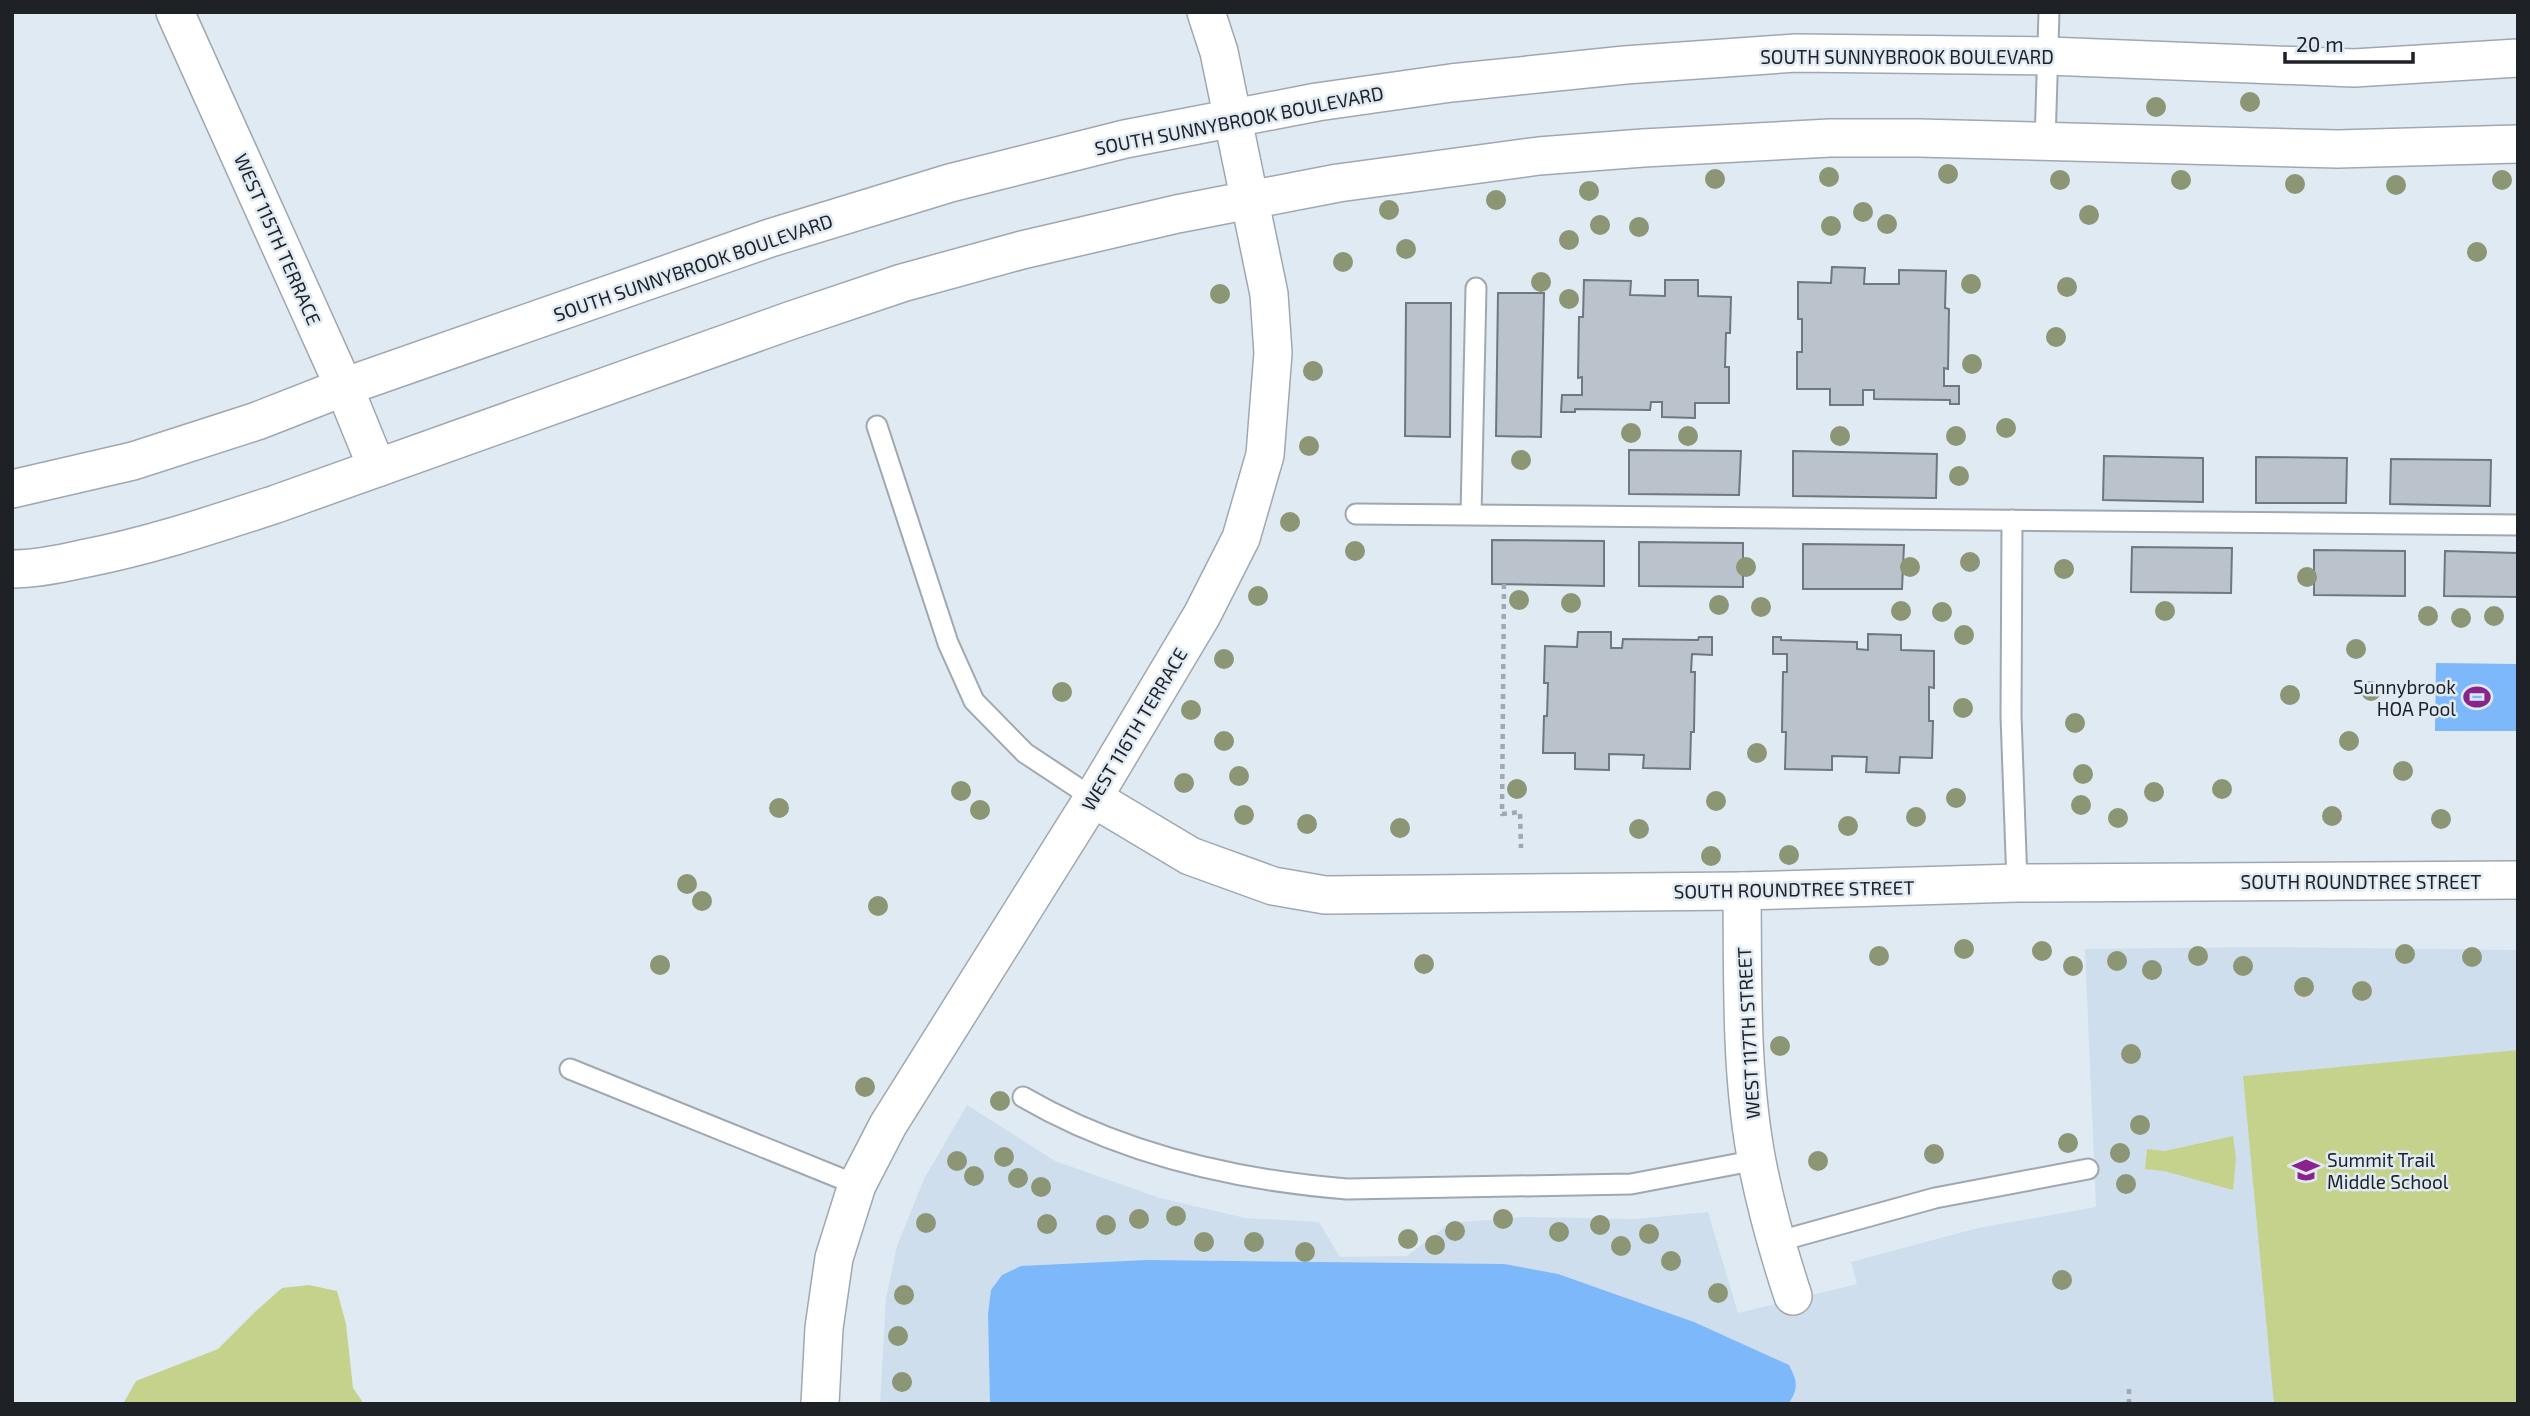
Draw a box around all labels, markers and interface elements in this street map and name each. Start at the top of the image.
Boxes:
scale bar [2285,21,2413,65]
text: 20 m [2296,31,2344,56]
street label: SOUTH SUNNYBROOK BOULEVARD [1760,45,2054,68]
street label: SOUTH SUNNYBROOK BOULEVARD [1093,81,1385,159]
street label: WEST 115TH TERRACE [230,150,326,328]
street label: SOUTH SUNNYBROOK BOULEVARD [550,208,836,326]
street label: WEST 116TH TERRACE [1076,643,1192,815]
place label: Sunnybrook HOA Pool [2353,675,2456,720]
sports icon: Sunnybrook HOA Pool [2462,682,2492,712]
street label: SOUTH ROUNDTREE STREET [2241,870,2481,893]
street label: SOUTH ROUNDTREE STREET [1673,875,1915,903]
street label: WEST 117TH STREET [1732,946,1764,1120]
place label: Summit Trail Middle School [2327,1148,2449,1193]
school or university icon: Summit Trail Middle School [2291,1155,2321,1185]

